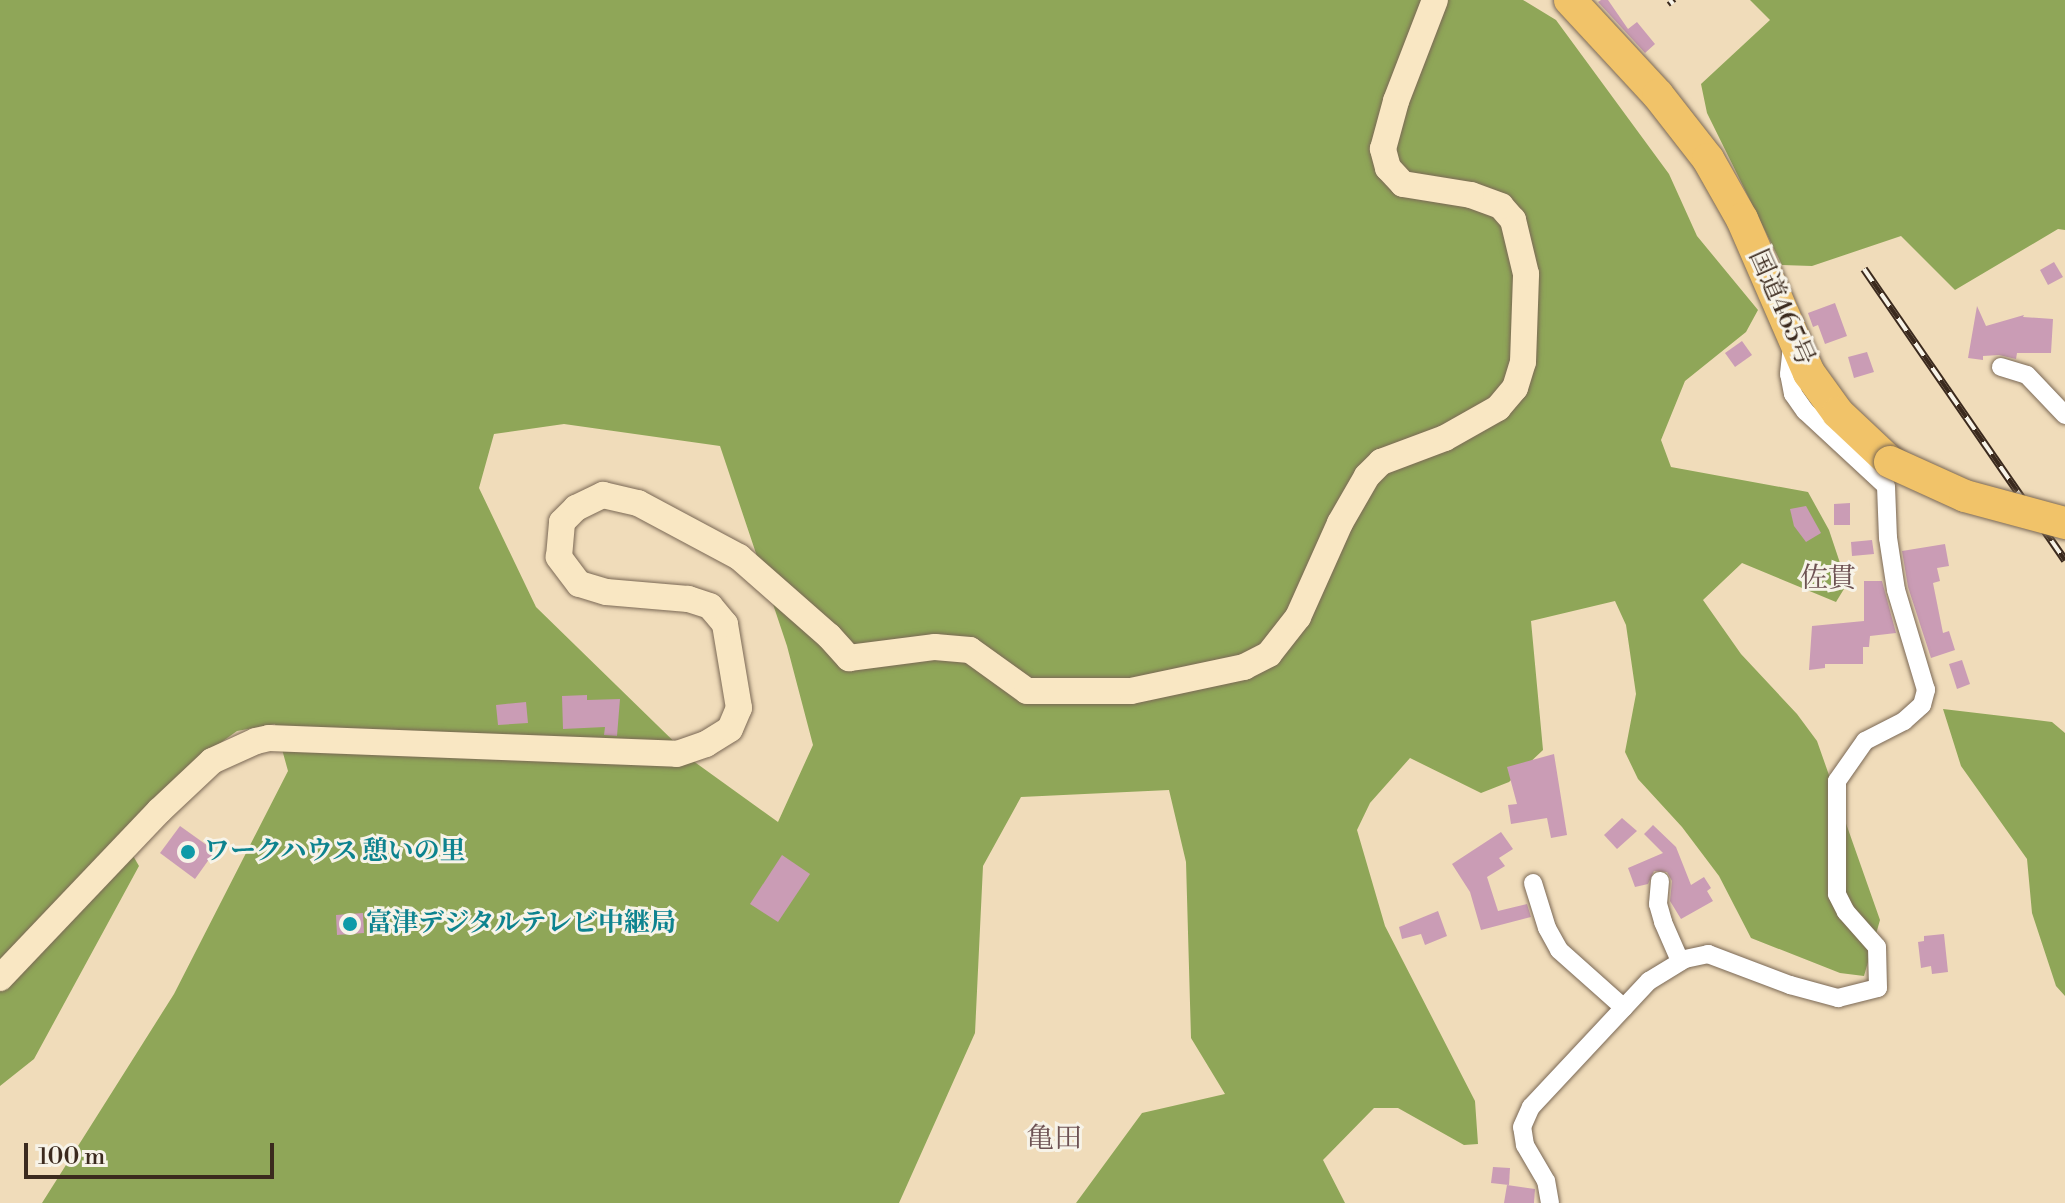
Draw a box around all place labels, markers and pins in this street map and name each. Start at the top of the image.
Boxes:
place label: ワークハウス 憩いの里 [204,836,468,868]
marker: ワークハウス 憩いの里 [179,843,197,861]
place label: 富津デジタルテレビ中継局 [366,908,678,940]
marker: 富津デジタルテレビ中継局 [341,915,359,933]

